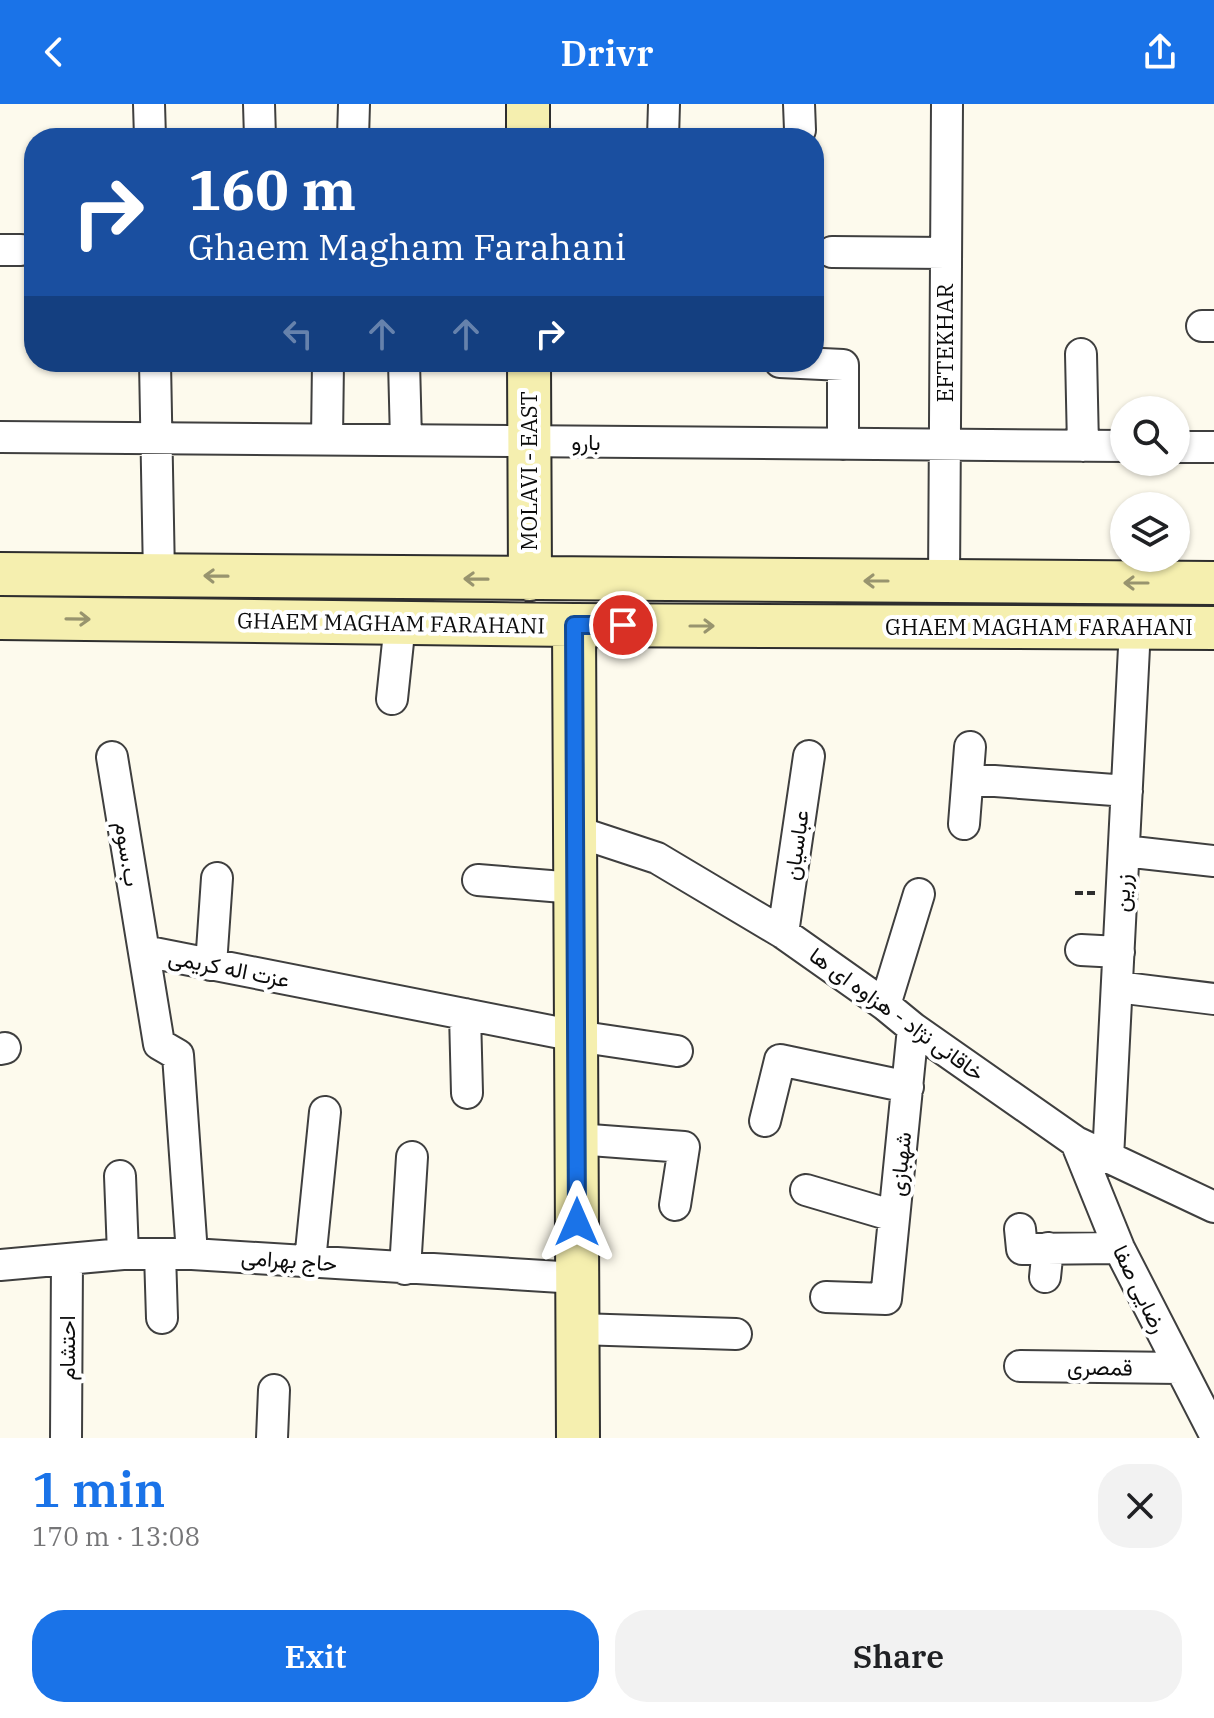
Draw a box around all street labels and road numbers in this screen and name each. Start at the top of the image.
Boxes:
street label: EFTEKHAR [930,283,959,403]
street label: MOLAVI - EAST [514,391,543,551]
street label: بارو [571,427,601,456]
street label: GHAEM MAGHAM FARAHANI [237,605,545,640]
street label: GHAEM MAGHAM FARAHANI [885,612,1193,641]
street label: عباسیان [776,808,815,882]
street label: ب.سوم [108,819,148,889]
street label: زرین [1106,873,1137,913]
street label: خاقانی نژاد - هزاوه ای ها [804,940,991,1087]
street label: عزت اله کریمی [166,942,292,993]
street label: شهبازی [882,1130,917,1198]
street label: رضایی صفا [1107,1240,1174,1338]
street label: حاج بهرامی [240,1242,338,1278]
street label: احتشام [52,1315,82,1381]
street label: قمصری [1067,1351,1133,1382]

